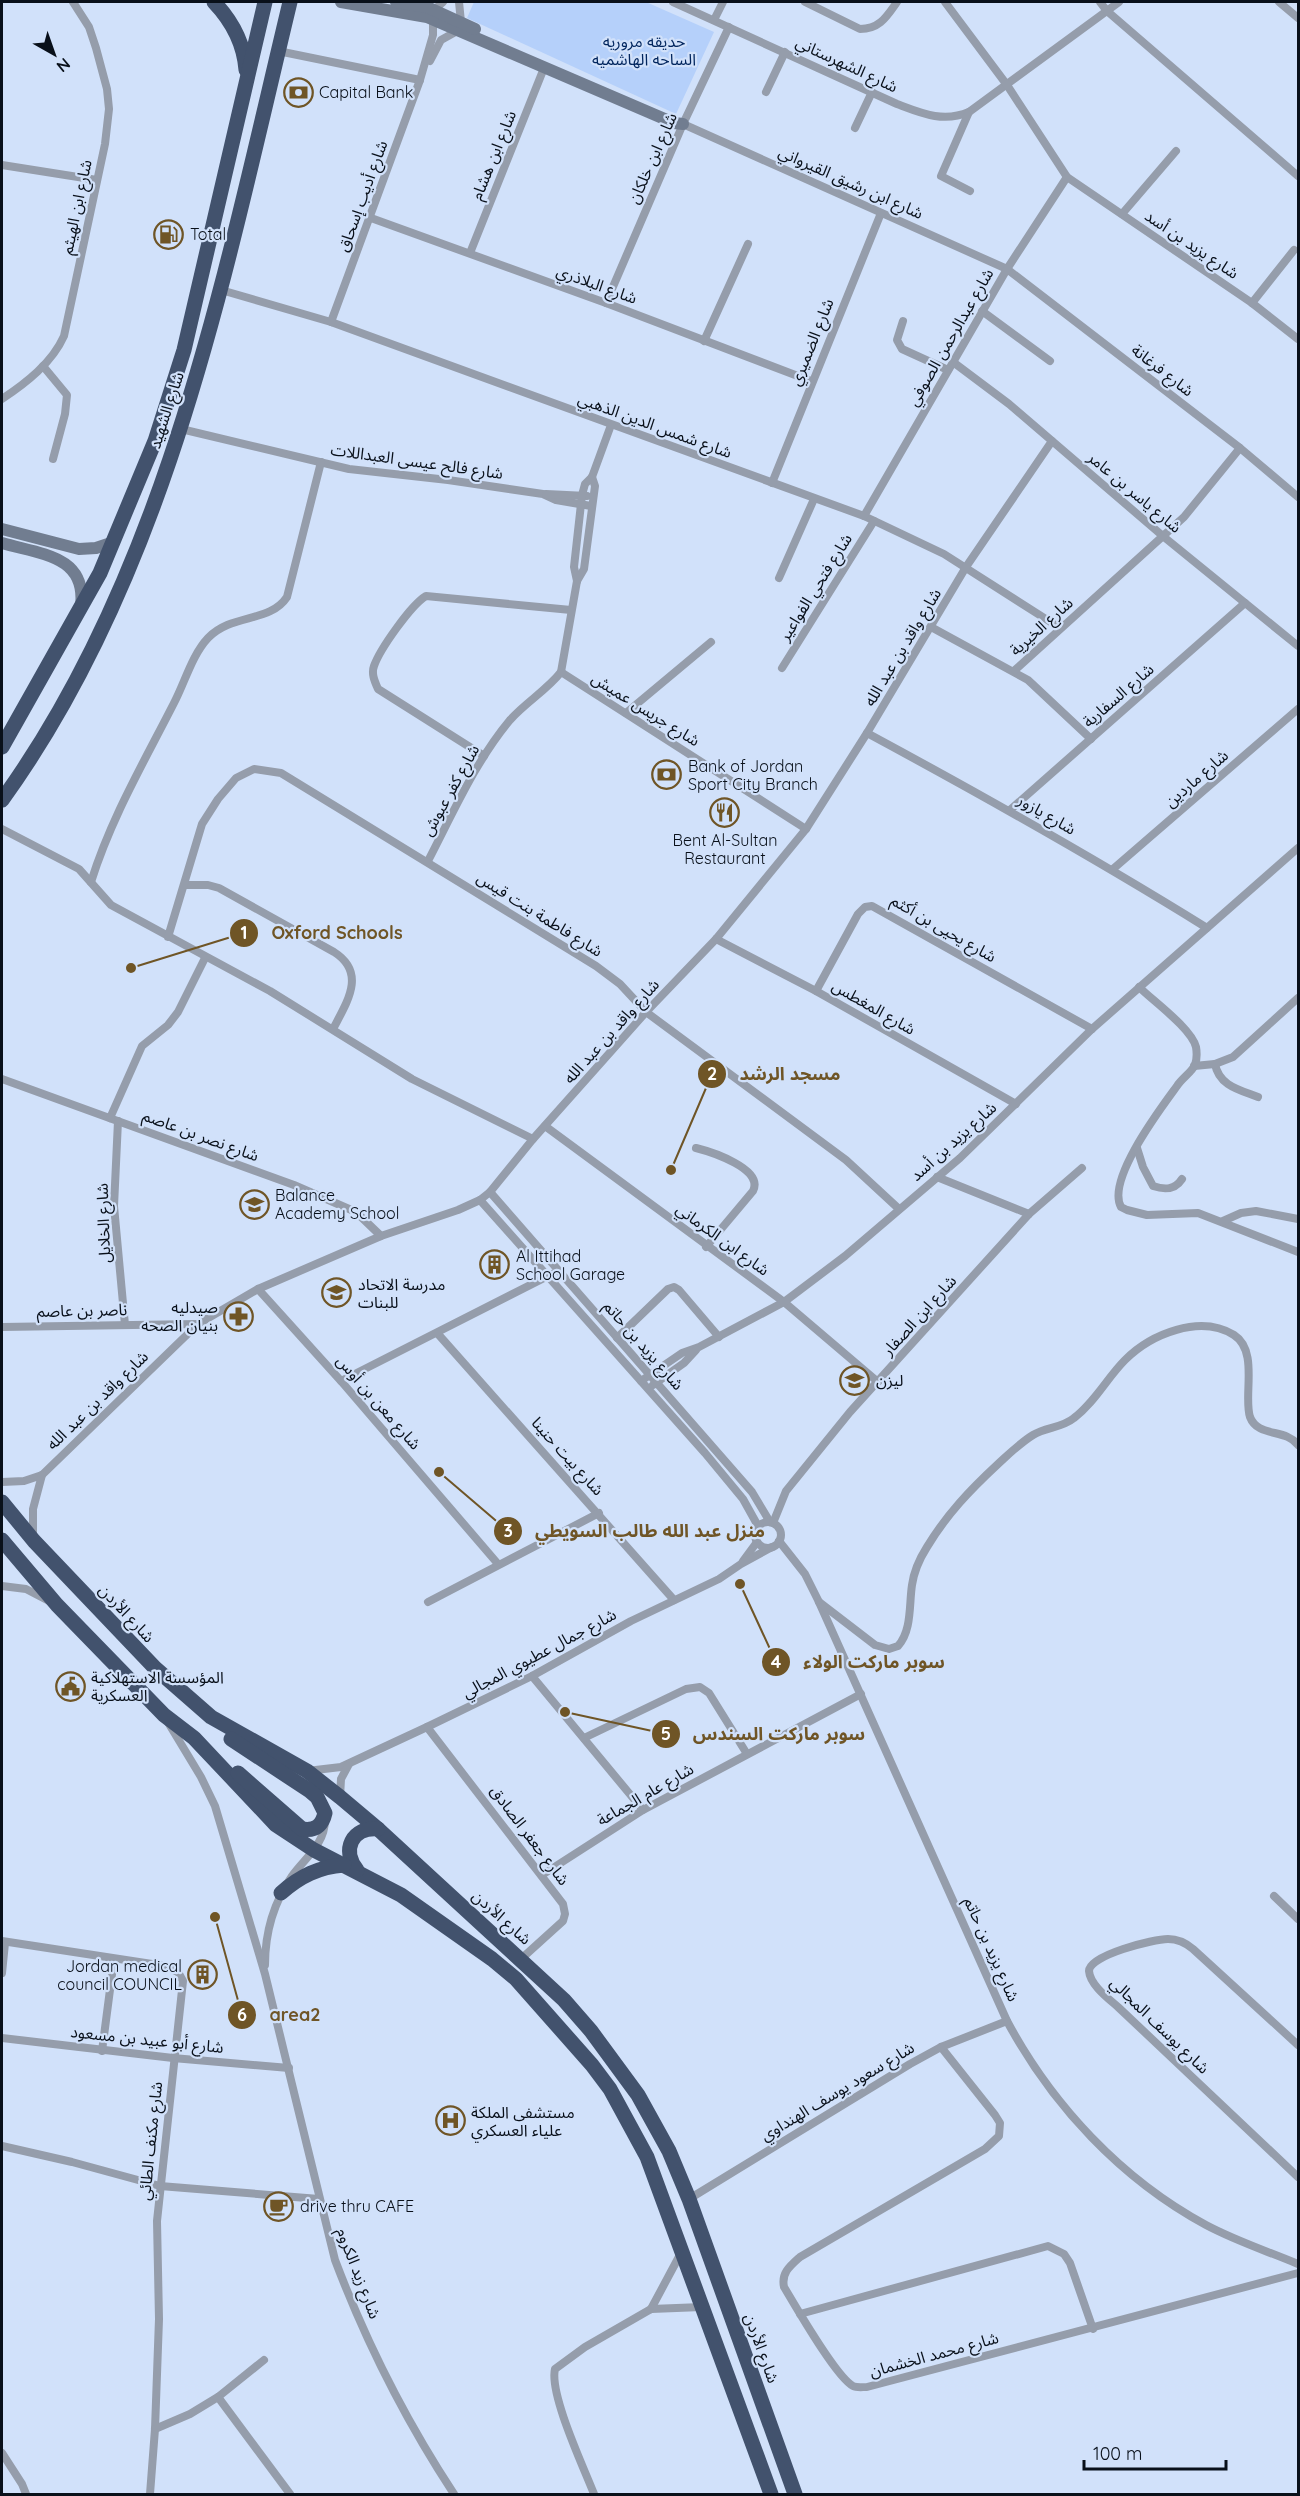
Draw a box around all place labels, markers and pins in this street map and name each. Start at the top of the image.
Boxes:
bank icon: Capital Bank [282,76,314,108]
place label: Capital Bank [319,82,413,102]
fuel station icon: Total [153,218,185,250]
place label: Total [190,224,226,244]
place label: Bank of Jordan Sport City Branch [688,756,818,794]
bank icon: Bank of Jordan Sport City Branch [651,759,683,791]
restaurant icon: Bent Al-Sultan Restaurant [709,796,741,828]
place label: Bent Al-Sultan Restaurant [673,830,777,868]
callout: Oxford Schools [229,915,414,951]
callout: مسجد الرشد [697,1056,852,1092]
place label: Balance Academy School [275,1185,399,1223]
school or university icon: Balance Academy School [238,1188,270,1220]
place label: Al Ittihad School Garage [516,1246,625,1284]
building icon: Al Ittihad School Garage [479,1249,511,1281]
place label: مدرسة الاتحاد للبنات [358,1274,445,1312]
school or university icon: مدرسة الاتحاد للبنات [321,1277,353,1309]
place label: صيدليه بنيان الصحه [141,1297,218,1335]
pharmacy icon: صيدليه بنيان الصحه [223,1300,255,1332]
school or university icon: ليزن [839,1364,871,1396]
place label: ليزن [876,1370,903,1390]
callout: منزل عبد الله طالب السويطي [493,1513,777,1549]
callout: سوبر ماركت الولاء [761,1644,956,1680]
place label: المؤسسة الاستهلاكية العسكرية [91,1667,224,1705]
public building icon: المؤسسة الاستهلاكية العسكرية [54,1670,86,1702]
callout: سوبر ماركت السندس [651,1716,877,1752]
place label: Jordan medical council COUNCIL [57,1956,182,1994]
building icon: Jordan medical council COUNCIL [187,1959,219,1991]
callout: area2 [227,1997,332,2033]
place label: مستشفى الملكة علياء العسكري [471,2102,575,2143]
hospital icon: مستشفى الملكة علياء العسكري [434,2105,466,2137]
cafe icon: drive thru CAFE [263,2190,295,2222]
place label: drive thru CAFE [300,2196,414,2216]

